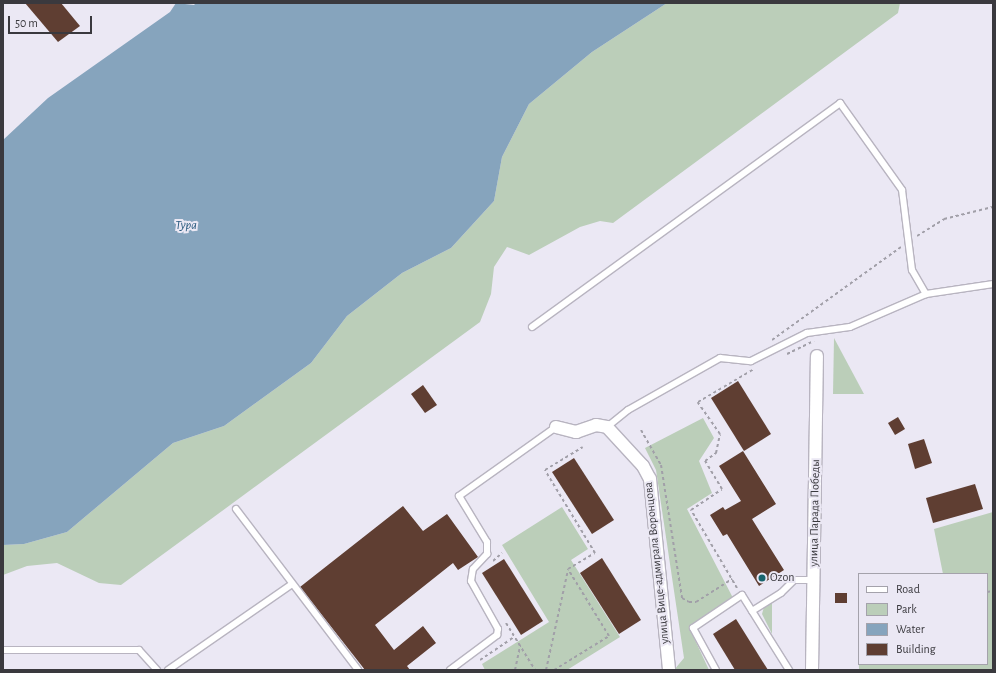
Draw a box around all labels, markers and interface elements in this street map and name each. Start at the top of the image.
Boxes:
scale bar [10,8,94,34]
text: 50 m [15,17,38,29]
water label: Тура [175,218,197,234]
street label: улица Парада Победы [807,459,823,567]
street label: улица Вице-адмирала Воронцова [641,481,673,645]
place label: Ozon [770,571,794,585]
marker: Ozon [757,573,767,583]
legend [858,573,988,665]
text: Road [896,583,920,595]
text: Park [896,603,917,615]
text: Water [896,623,925,635]
text: Building [896,643,936,655]

